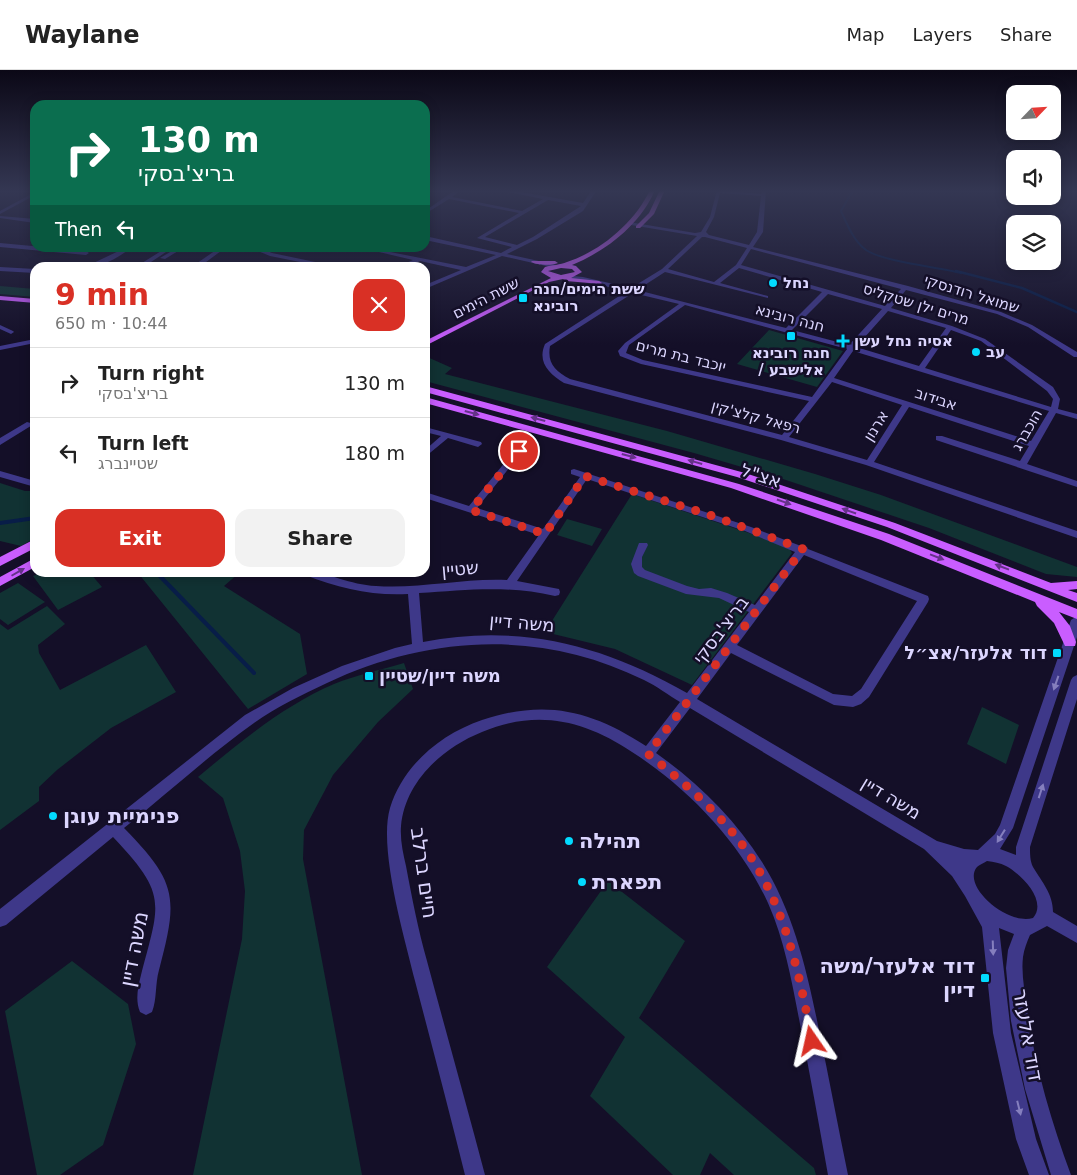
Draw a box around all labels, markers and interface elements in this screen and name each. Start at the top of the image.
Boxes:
text: Waylane [25,21,140,49]
text: Map [846,24,884,45]
text: Layers [912,24,972,45]
text: Share [1000,24,1052,45]
north arrow [1006,85,1061,140]
map controls [1006,85,1061,270]
icon: right [55,120,120,185]
text: 130 m [138,120,260,160]
button: sound [1006,150,1061,205]
text: בריצ'בסקי [138,161,235,186]
icon: left [112,215,140,243]
button: layers [1006,215,1061,270]
text: Then [55,218,102,240]
street label: שמואל רודנסקי [922,271,1022,317]
street label: ששת הימים [450,274,522,322]
place label: נחל [783,274,809,292]
text: 9 min [55,277,149,312]
marker: נחל [767,277,779,289]
button: close [353,279,405,331]
street label: מרים ילן שטקליס [861,279,971,329]
place label: ששת הימים/חנה רובינא [533,280,645,315]
marker: ששת הימים/חנה רובינא [517,292,529,304]
street label: חנה רובינא [753,300,827,336]
text: 650 m · 10:44 [55,314,168,333]
marker: חנה רובינא / אלישבע [785,330,797,342]
place label: אסיה נחל עשן [854,332,953,350]
marker: אסיה נחל עשן [836,334,850,348]
street label: יוכבד בת מרים [634,336,728,376]
place label: עב [986,343,1005,361]
place label: חנה רובינא / אלישבע [752,344,830,379]
marker: עב [970,346,982,358]
text: Turn right [98,362,204,384]
icon: right [55,369,83,397]
text: 130 m [344,372,405,394]
text: בריצ'בסקי [98,384,168,403]
street label: אבידוב [913,384,959,414]
street label: רפאל קלצ'קין [710,396,802,438]
street label: הוכברג [1008,406,1046,454]
street label: ארנון [860,407,892,445]
one-way arrow [464,409,480,417]
one-way arrow [530,415,545,423]
pin [498,430,540,472]
text: Turn left [98,432,189,454]
icon: arrive [505,437,533,465]
icon: left [55,439,83,467]
text: 180 m [344,442,405,464]
one-way arrow [621,452,636,460]
text: שטיינברג [98,454,158,473]
one-way arrow [687,457,702,465]
street label: אצ"ל [738,459,784,492]
one-way arrow [777,499,792,506]
one-way arrow [842,507,857,514]
button: Exit [55,509,225,567]
button: Share [235,509,405,567]
one-way arrow [930,554,945,561]
street label: שטיין [440,556,479,581]
one-way arrow [994,563,1009,571]
one-way arrow [10,568,25,576]
street label: בריצ'בסקי [688,592,753,668]
street label: משה דיין [489,609,555,636]
place label: דוד אלעזר/אצ״ל [904,642,1047,663]
marker: דוד אלעזר/אצ״ל [1051,647,1063,659]
place label: משה דיין/שטיין [379,665,501,686]
marker: משה דיין/שטיין [363,670,375,682]
one-way arrow [1051,676,1059,691]
street label: משה דיין [858,772,925,823]
one-way arrow [1037,783,1045,798]
place label: פנימיית עוגן [63,804,180,828]
marker: פנימיית עוגן [47,810,59,822]
street label: חיים ברלב [406,826,442,920]
place label: תהילה [579,829,641,853]
one-way arrow [997,829,1006,842]
marker: תהילה [563,835,575,847]
place label: תפארת [592,870,662,894]
marker: תפארת [576,876,588,888]
street label: משה דיין [115,909,153,989]
one-way arrow [990,940,998,956]
place label: דוד אלעזר/משה דיין [820,954,975,1002]
marker: דוד אלעזר/משה דיין [979,972,991,984]
street label: דוד אלעזר [1008,987,1048,1083]
position arrow [785,1014,837,1066]
one-way arrow [1015,1100,1023,1115]

